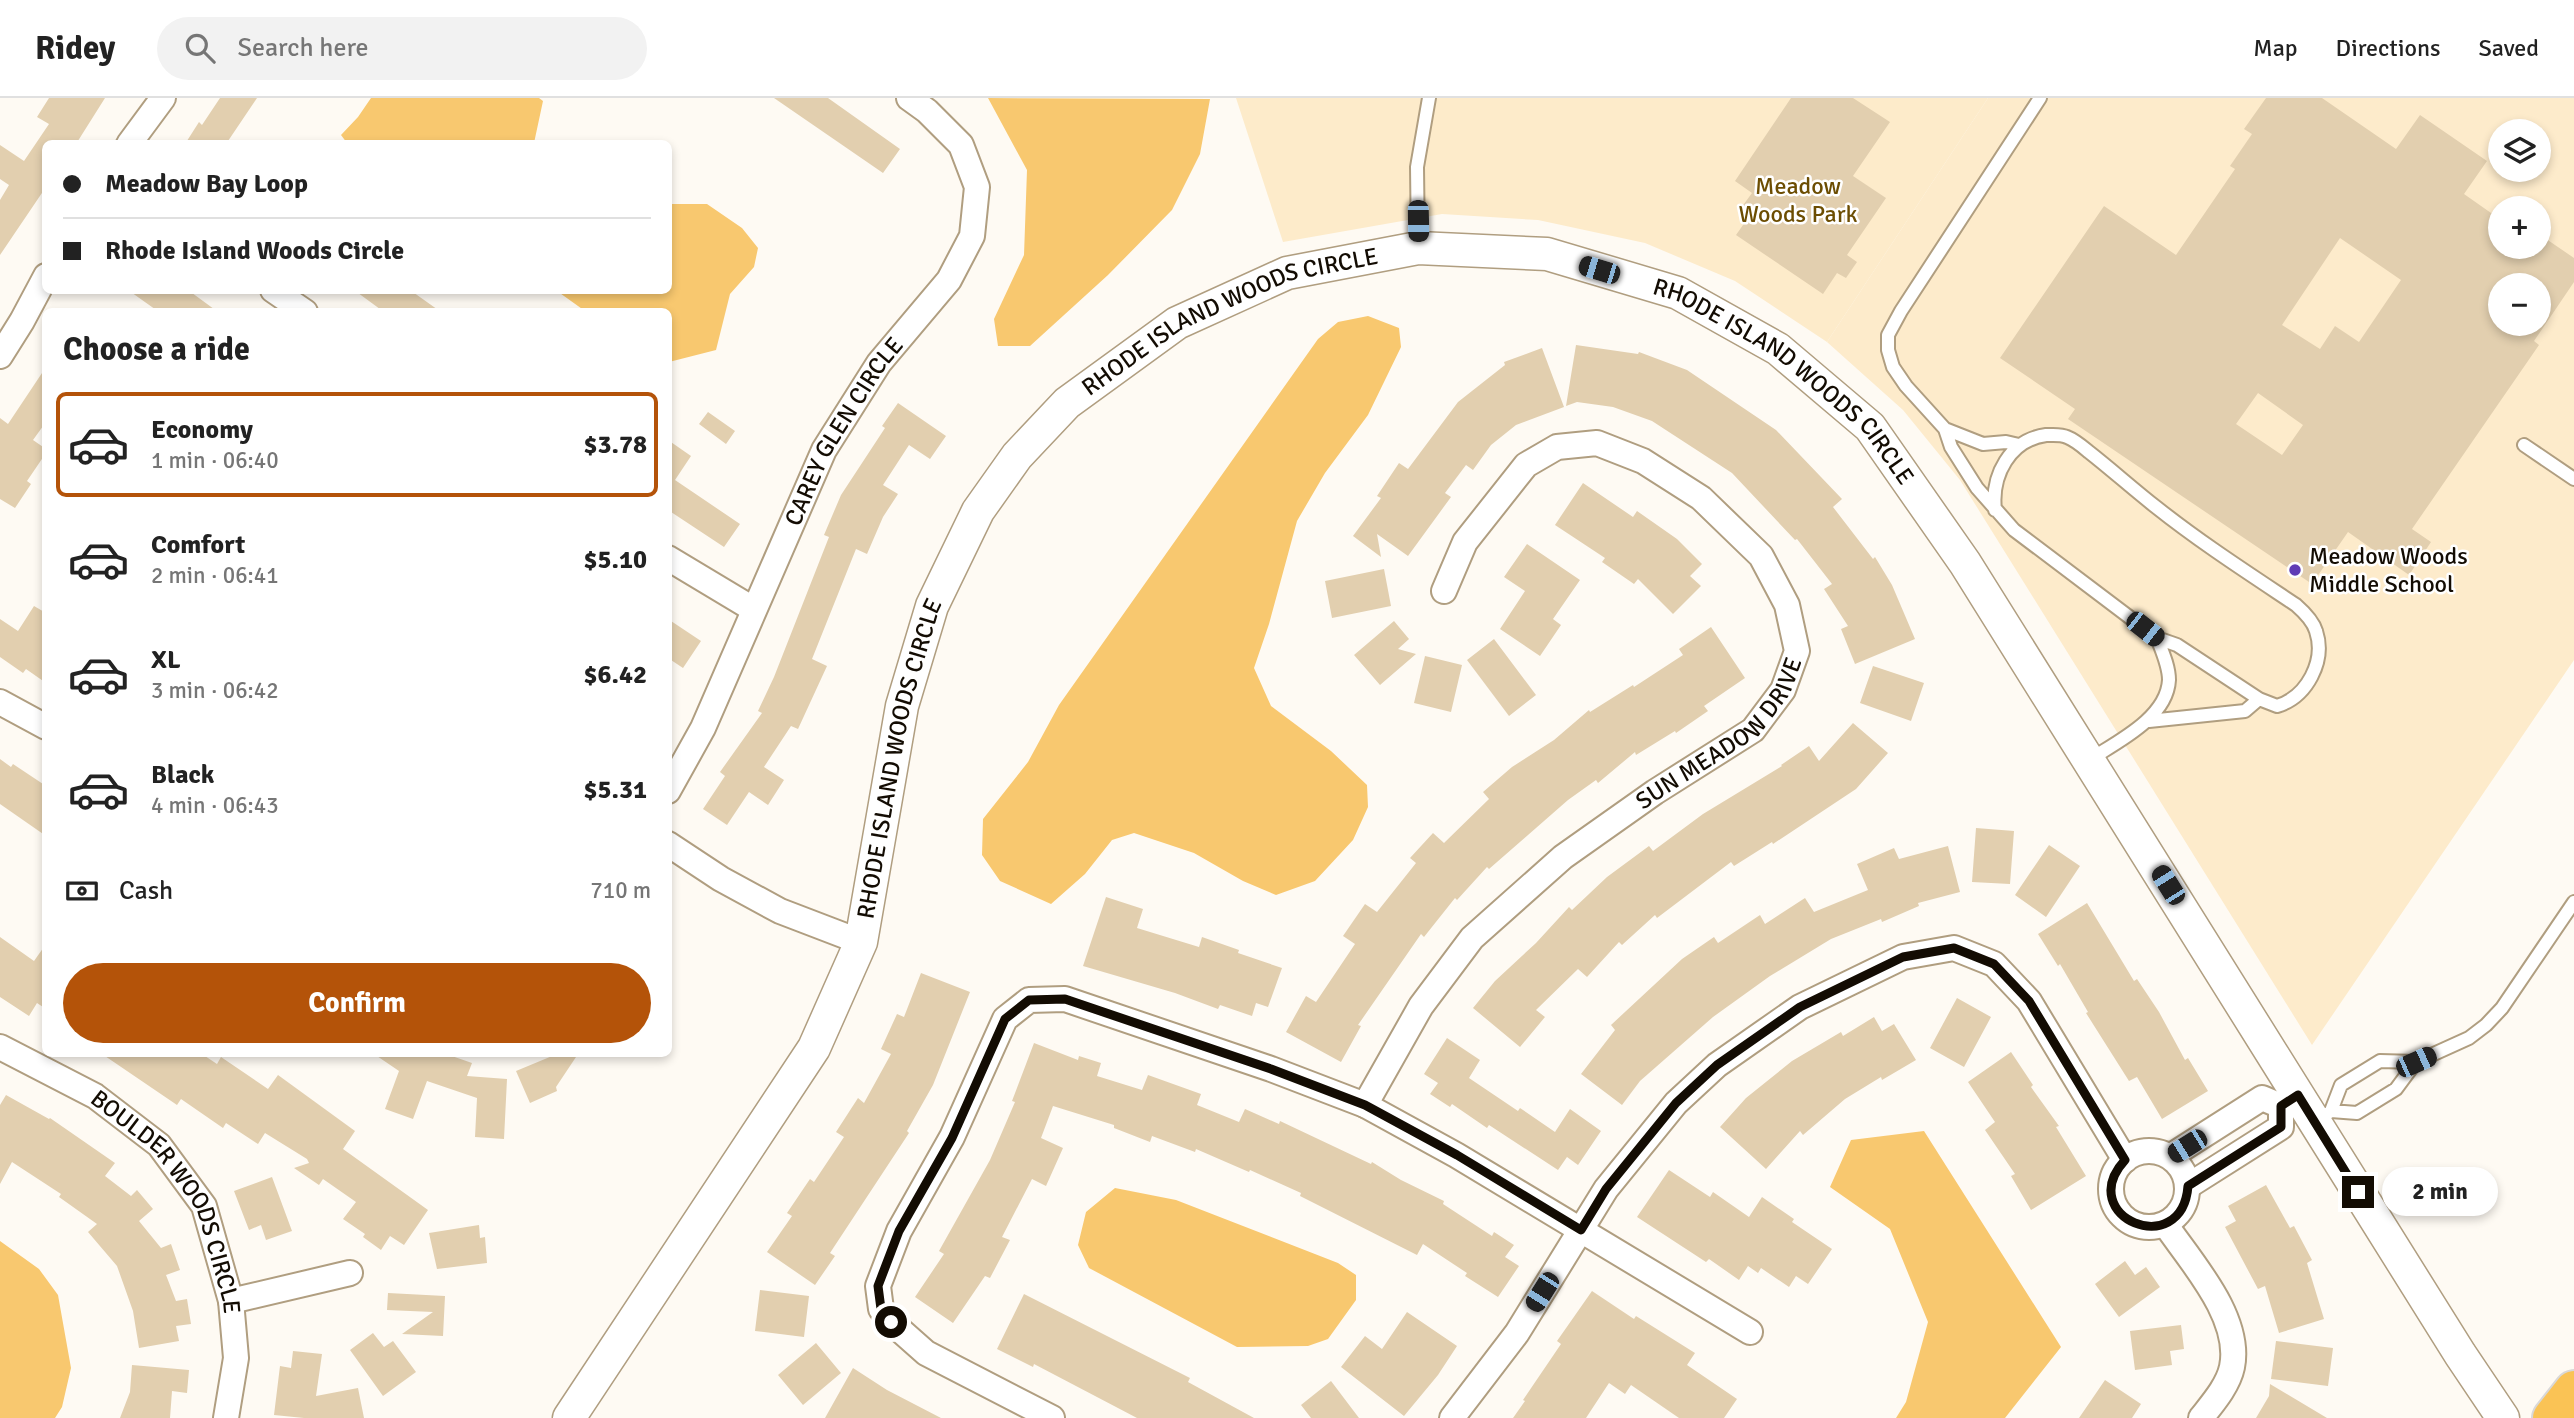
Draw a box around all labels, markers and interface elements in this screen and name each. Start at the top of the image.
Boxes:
search box [157,17,647,80]
text: Ridey [35,28,115,69]
icon: search [181,29,219,67]
text: Search here [237,32,369,64]
text: Map [2253,33,2298,63]
text: Directions [2336,33,2441,63]
text: Saved [2479,33,2539,63]
map controls [2488,119,2551,336]
button: layers [2488,119,2551,182]
text: Meadow Bay Loop [105,168,308,200]
park label: Meadow Woods Park [1738,171,1858,229]
button: + [2488,196,2551,259]
car [1408,200,1429,242]
text: Rhode Island Woods Circle [105,235,404,267]
street label: RHODE ISLAND WOODS CIRCLE [1076,241,1381,402]
car [1576,254,1623,286]
street label: RHODE ISLAND WOODS CIRCLE [1650,271,1921,490]
button: − [2488,273,2551,336]
text: Choose a ride [63,330,250,369]
street label: CAREY GLEN CIRCLE [778,331,910,530]
icon: car [67,413,130,476]
text: Economy [151,414,253,446]
text: $3.78 [583,429,647,461]
text: 1 min · 06:40 [151,446,279,475]
icon: car [67,528,130,591]
text: Comfort [151,529,245,561]
place label: Meadow Woods Middle School [2309,541,2468,599]
text: $5.10 [583,544,647,576]
text: 2 min · 06:41 [151,561,279,590]
marker: Meadow Woods Middle School [2287,562,2303,578]
street label: RHODE ISLAND WOODS CIRCLE [850,593,949,921]
car [2122,608,2169,650]
icon: car [67,643,130,706]
text: XL [151,644,181,676]
street label: SUN MEADOW DRIVE [1630,653,1809,816]
text: $6.42 [583,659,647,691]
text: 3 min · 06:42 [151,676,279,705]
icon: car [67,758,130,821]
text: Black [151,759,214,791]
text: $5.31 [583,774,647,806]
text: 4 min · 06:43 [151,791,279,820]
car [2148,862,2189,908]
icon: cash [63,872,101,910]
text: Cash [119,875,173,907]
text: 710 m [590,876,651,905]
button: Confirm [63,963,651,1043]
car [2393,1044,2440,1080]
street label: BOULDER WOODS CIRCLE [85,1083,247,1315]
car [2164,1126,2211,1166]
callout: 2 min [2382,1168,2498,1216]
route end [2342,1176,2374,1208]
text: 2 min [2412,1177,2468,1206]
car [1522,1269,1563,1315]
route start [875,1306,907,1338]

